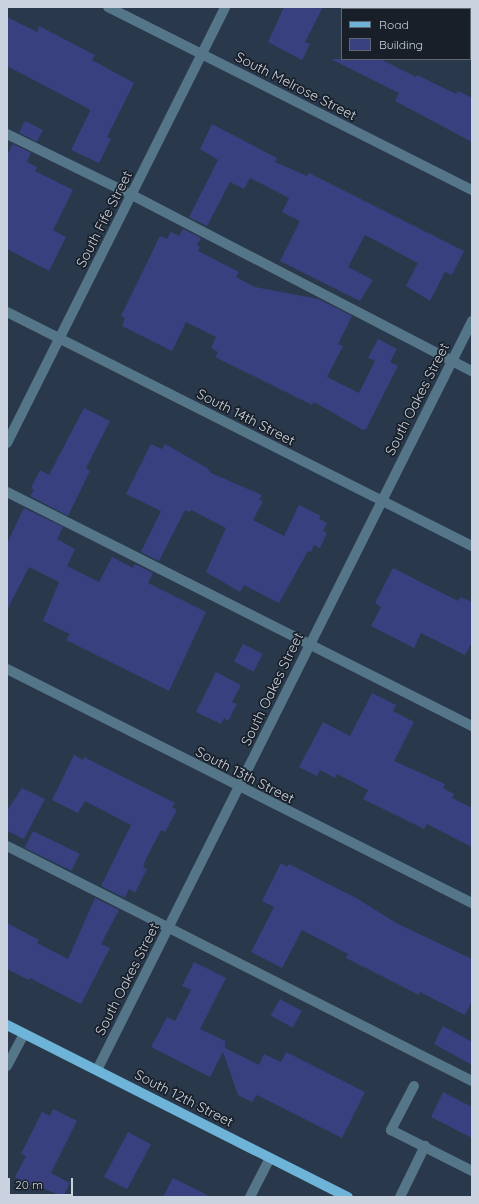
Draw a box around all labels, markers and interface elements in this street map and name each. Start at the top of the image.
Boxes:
legend [341,8,471,60]
text: Road [379,17,409,32]
text: Building [379,37,423,52]
street label: South Melrose Street [233,48,359,124]
street label: South Fife Street [72,168,136,270]
street label: South Oakes Street [381,340,453,458]
street label: South 14th Street [194,385,298,449]
street label: South Oakes Street [237,630,307,748]
street label: South 13th Street [193,743,297,807]
street label: South Oakes Street [91,920,163,1038]
street label: South 12th Street [132,1066,236,1130]
scale bar [10,1170,75,1196]
text: 20 m [15,1177,43,1192]

